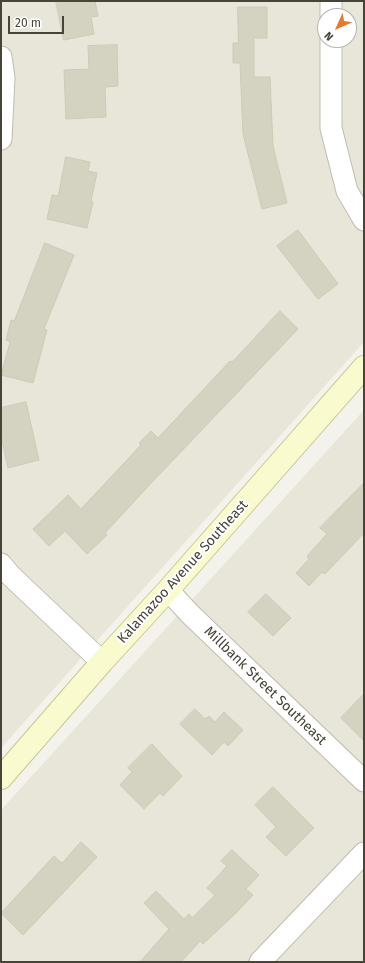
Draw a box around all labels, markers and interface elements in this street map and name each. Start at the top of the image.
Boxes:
scale bar [10,8,66,34]
north arrow [317,8,357,48]
text: 20 m [15,16,41,30]
text: N [322,29,336,43]
street label: Kalamazoo Avenue Southeast [114,497,252,647]
street label: Millbank Street Southeast [200,623,330,749]

